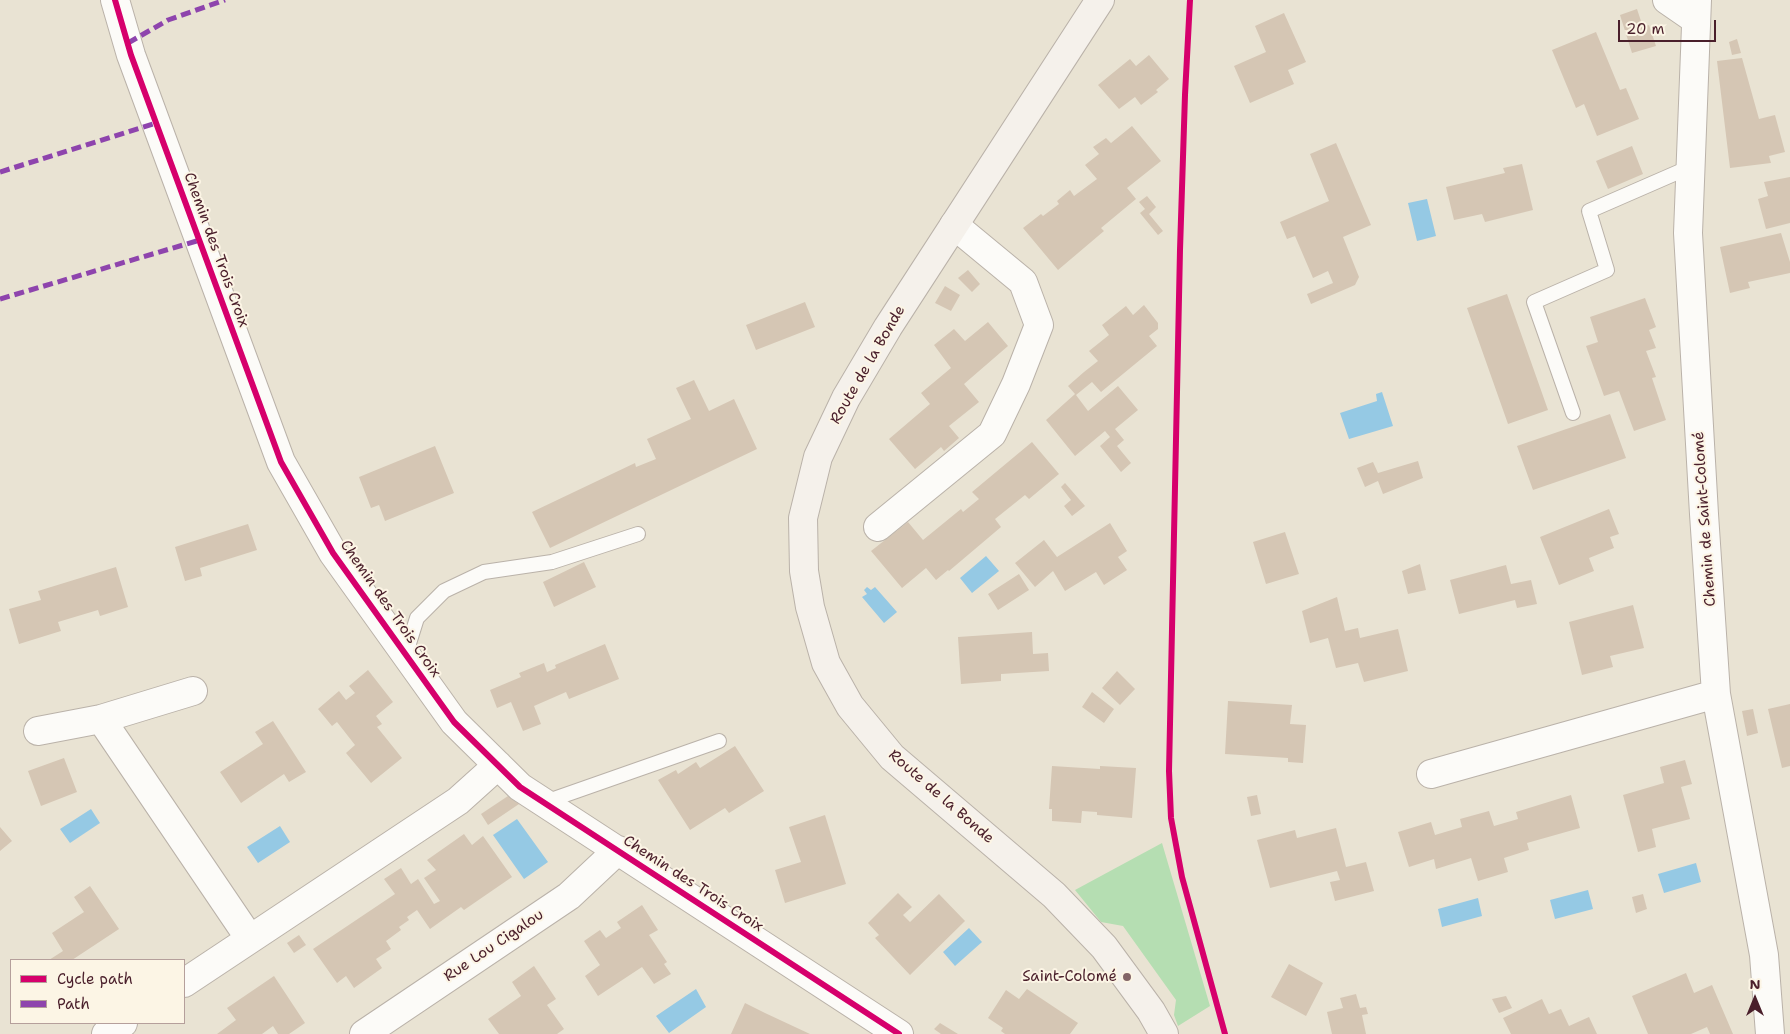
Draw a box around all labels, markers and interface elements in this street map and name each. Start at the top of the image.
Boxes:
scale bar [1620,10,1718,42]
text: 20 m [1626,19,1665,39]
street label: Chemin des Trois Croix [180,170,252,330]
street label: Route de la Bonde [827,302,909,428]
street label: Chemin de Saint-Colomé [1690,431,1720,607]
street label: Chemin des Trois Croix [336,537,444,681]
street label: Route de la Bonde [885,746,997,848]
street label: Chemin des Trois Croix [620,832,766,936]
street label: Rue Lou Cigalou [441,906,547,986]
legend [10,959,185,1024]
place label: Saint-Colomé [1022,968,1117,986]
text: Cycle path [57,969,133,989]
marker: Saint-Colomé [1121,971,1133,983]
north arrow [1730,974,1780,1024]
text: N [1749,975,1761,993]
text: Path [57,994,90,1014]

